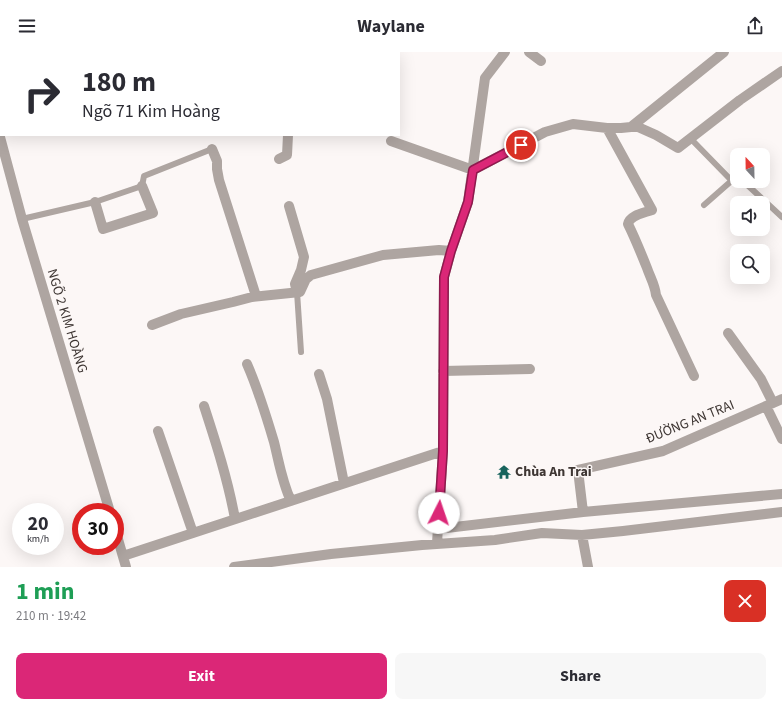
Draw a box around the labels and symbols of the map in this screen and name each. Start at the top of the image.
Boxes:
pin [504,128,538,162]
north arrow [730,148,770,188]
street label: NGÕ 2 KIM HOÀNG [42,266,92,376]
street label: ĐƯỜNG AN TRAI [643,395,737,449]
place label: Chùa An Trai [515,462,592,482]
temple icon: Chùa An Trai [496,464,512,480]
position arrow [418,492,460,534]
speed limit sign: 30 [72,503,124,555]

